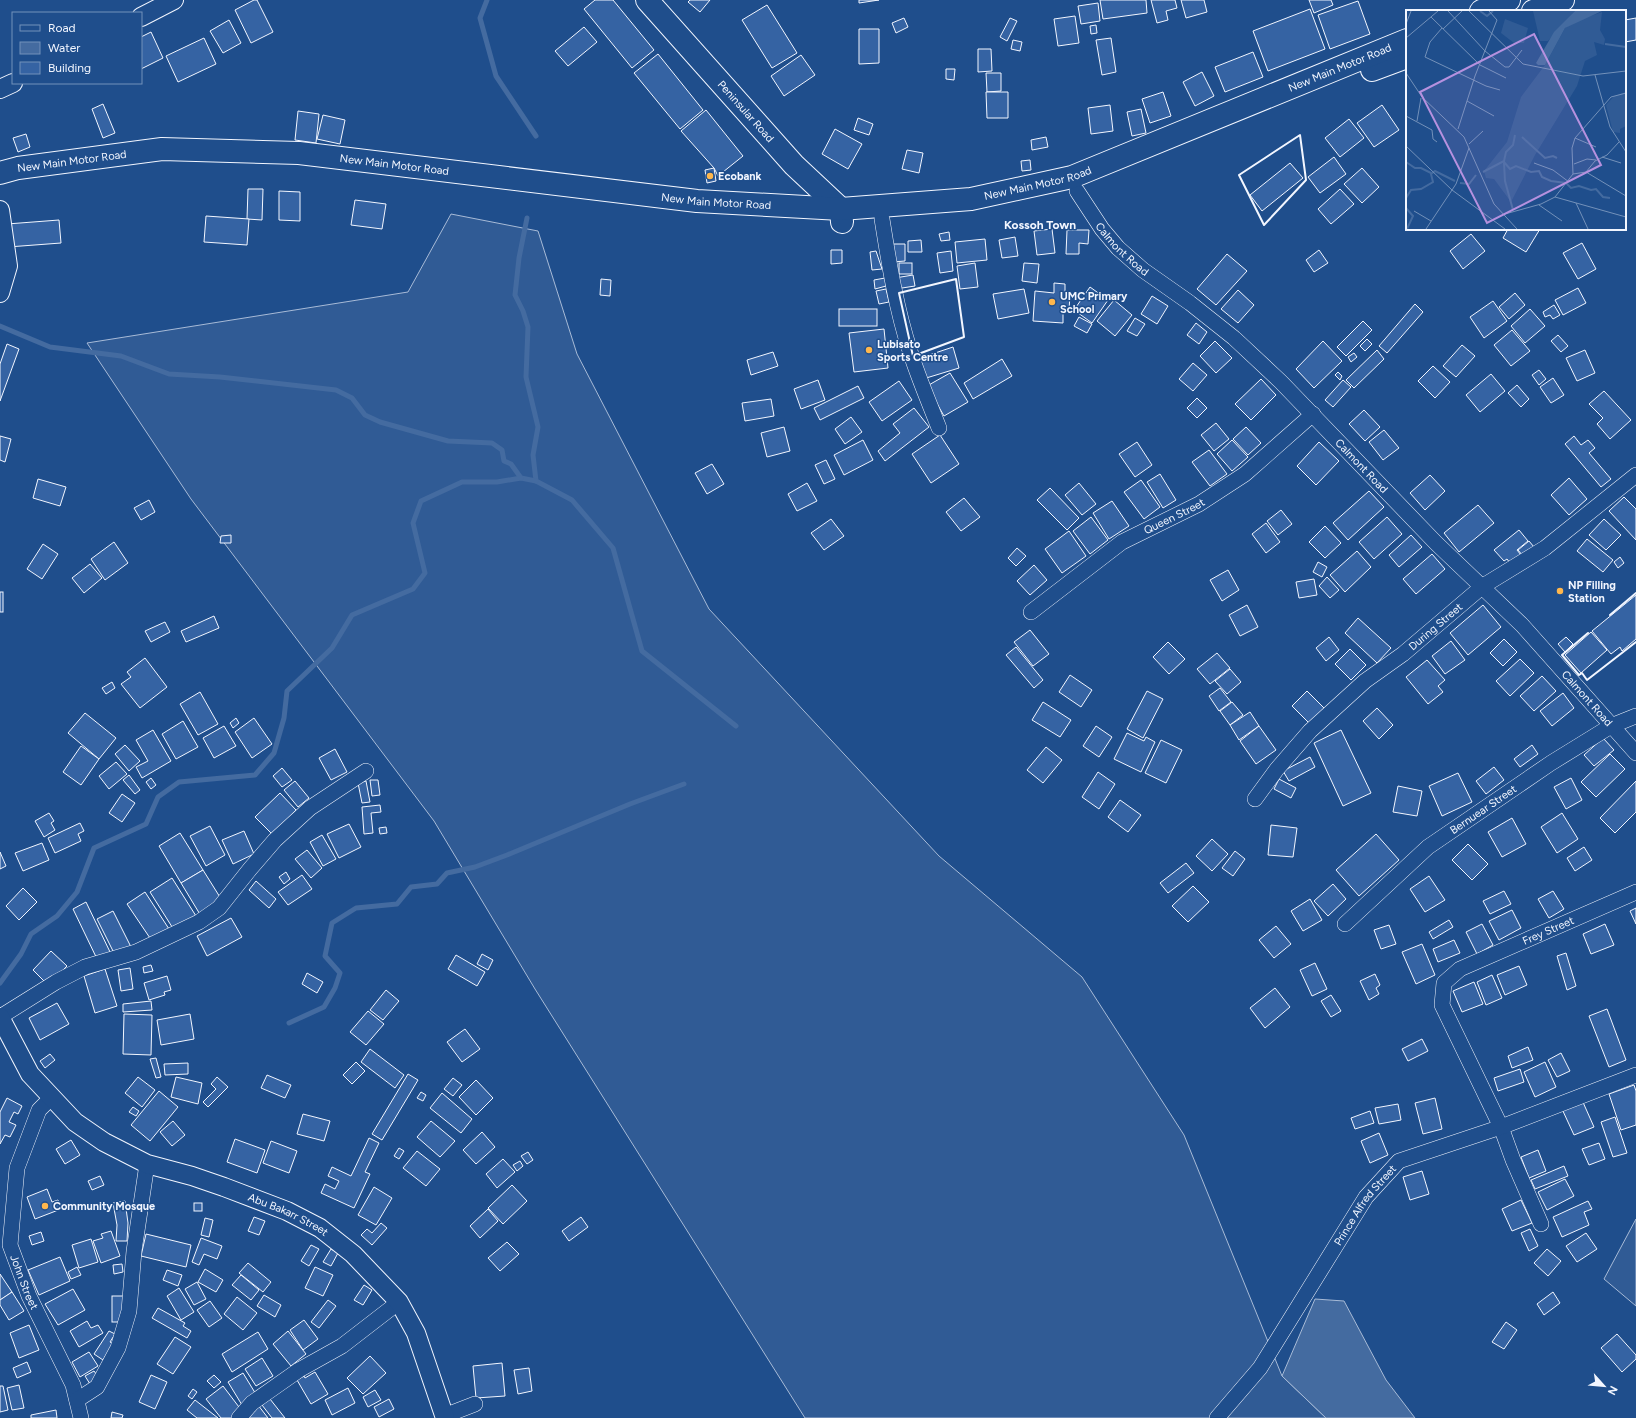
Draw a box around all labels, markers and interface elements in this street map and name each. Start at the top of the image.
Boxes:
inset map [1406,10,1626,230]
legend [12,12,142,84]
text: Road [48,21,76,35]
text: Water [48,41,80,55]
street label: New Main Motor Road [1286,41,1393,95]
text: Building [48,61,91,75]
street label: Peninsular Road [715,78,777,145]
street label: New Main Motor Road [16,148,127,175]
street label: New Main Motor Road [339,152,450,178]
street label: New Main Motor Road [983,164,1093,203]
place label: Ecobank [718,170,762,183]
marker: Ecobank [705,171,715,181]
street label: New Main Motor Road [660,191,771,212]
district label: Kossoh Town [1004,218,1076,232]
street label: Calmont Road [1093,220,1151,279]
place label: UMC Primary School [1060,290,1128,316]
marker: UMC Primary School [1047,297,1057,307]
place label: Lubisato Sports Centre [877,338,948,364]
marker: Lubisato Sports Centre [864,345,874,355]
street label: Calmont Road [1332,436,1390,496]
street label: Queen Street [1142,496,1207,537]
place label: NP Filling Station [1568,579,1616,605]
marker: NP Filling Station [1555,586,1565,596]
street label: During Street [1406,600,1465,653]
street label: Calmont Road [1559,668,1615,729]
street label: Bernuear Street [1448,782,1519,837]
street label: Frey Street [1521,914,1576,948]
street label: Prince Alfred Street [1332,1162,1399,1248]
street label: Abu Bakarr Street [246,1191,331,1239]
place label: Community Mosque [53,1200,155,1213]
marker: Community Mosque [40,1201,50,1211]
street label: John Street [7,1253,41,1312]
north arrow [1584,1366,1624,1406]
text: N [1605,1384,1620,1397]

